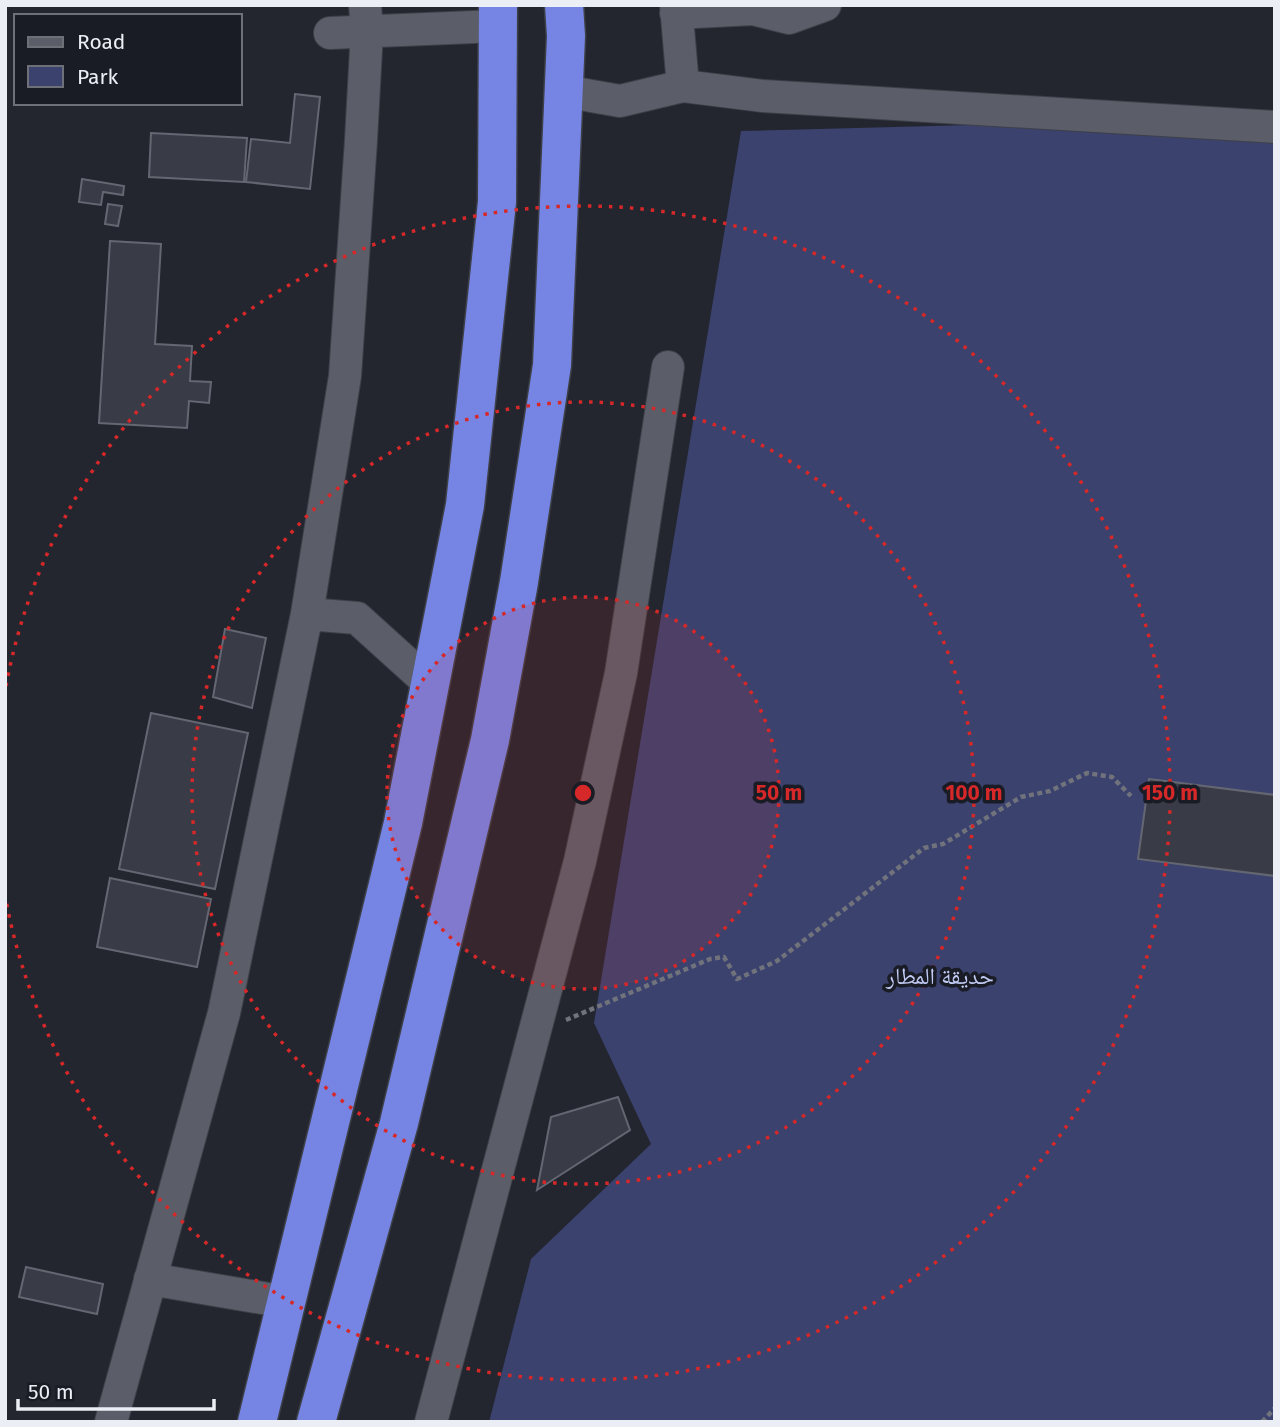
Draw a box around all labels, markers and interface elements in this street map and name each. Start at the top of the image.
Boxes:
legend [14,14,242,105]
text: Road [77,29,125,55]
text: Park [77,64,119,90]
text: 50 m [756,780,802,806]
text: 100 m [945,780,1003,806]
text: 150 m [1142,780,1198,806]
centre of rings [571,781,595,805]
park label: حديقة المطار [885,962,994,990]
scale bar [18,1368,214,1412]
text: 50 m [28,1379,74,1405]

